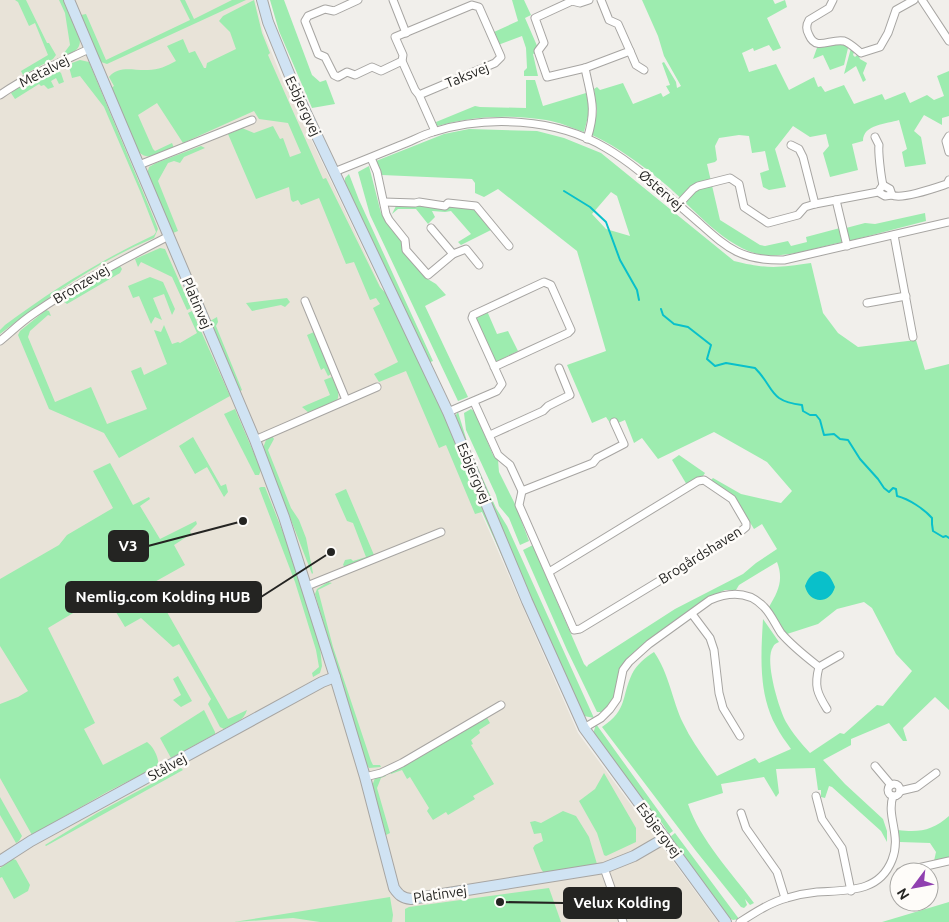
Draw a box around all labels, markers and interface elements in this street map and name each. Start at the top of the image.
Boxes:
street label: Metalvej [16,52,72,90]
street label: Taksvej [443,59,491,91]
street label: Esbjergvej [282,73,324,139]
street label: Østervej [635,166,687,214]
street label: Bronzevej [50,261,112,307]
street label: Platinvej [179,275,215,331]
street label: Esbjergvej [454,440,494,506]
street label: Brogårdshaven [656,523,744,587]
callout: V3 [109,531,148,561]
text: V3 [119,537,137,554]
callout: Nemlig.com Kolding HUB [66,582,261,612]
text: Nemlig.com Kolding HUB [76,588,251,605]
street label: Stålvej [145,750,189,784]
street label: Esbjergvej [633,799,685,861]
north arrow [889,862,939,912]
street label: Platinvej [412,882,468,906]
text: N [893,885,913,903]
callout: Velux Kolding [564,888,681,918]
text: Velux Kolding [573,894,671,911]

